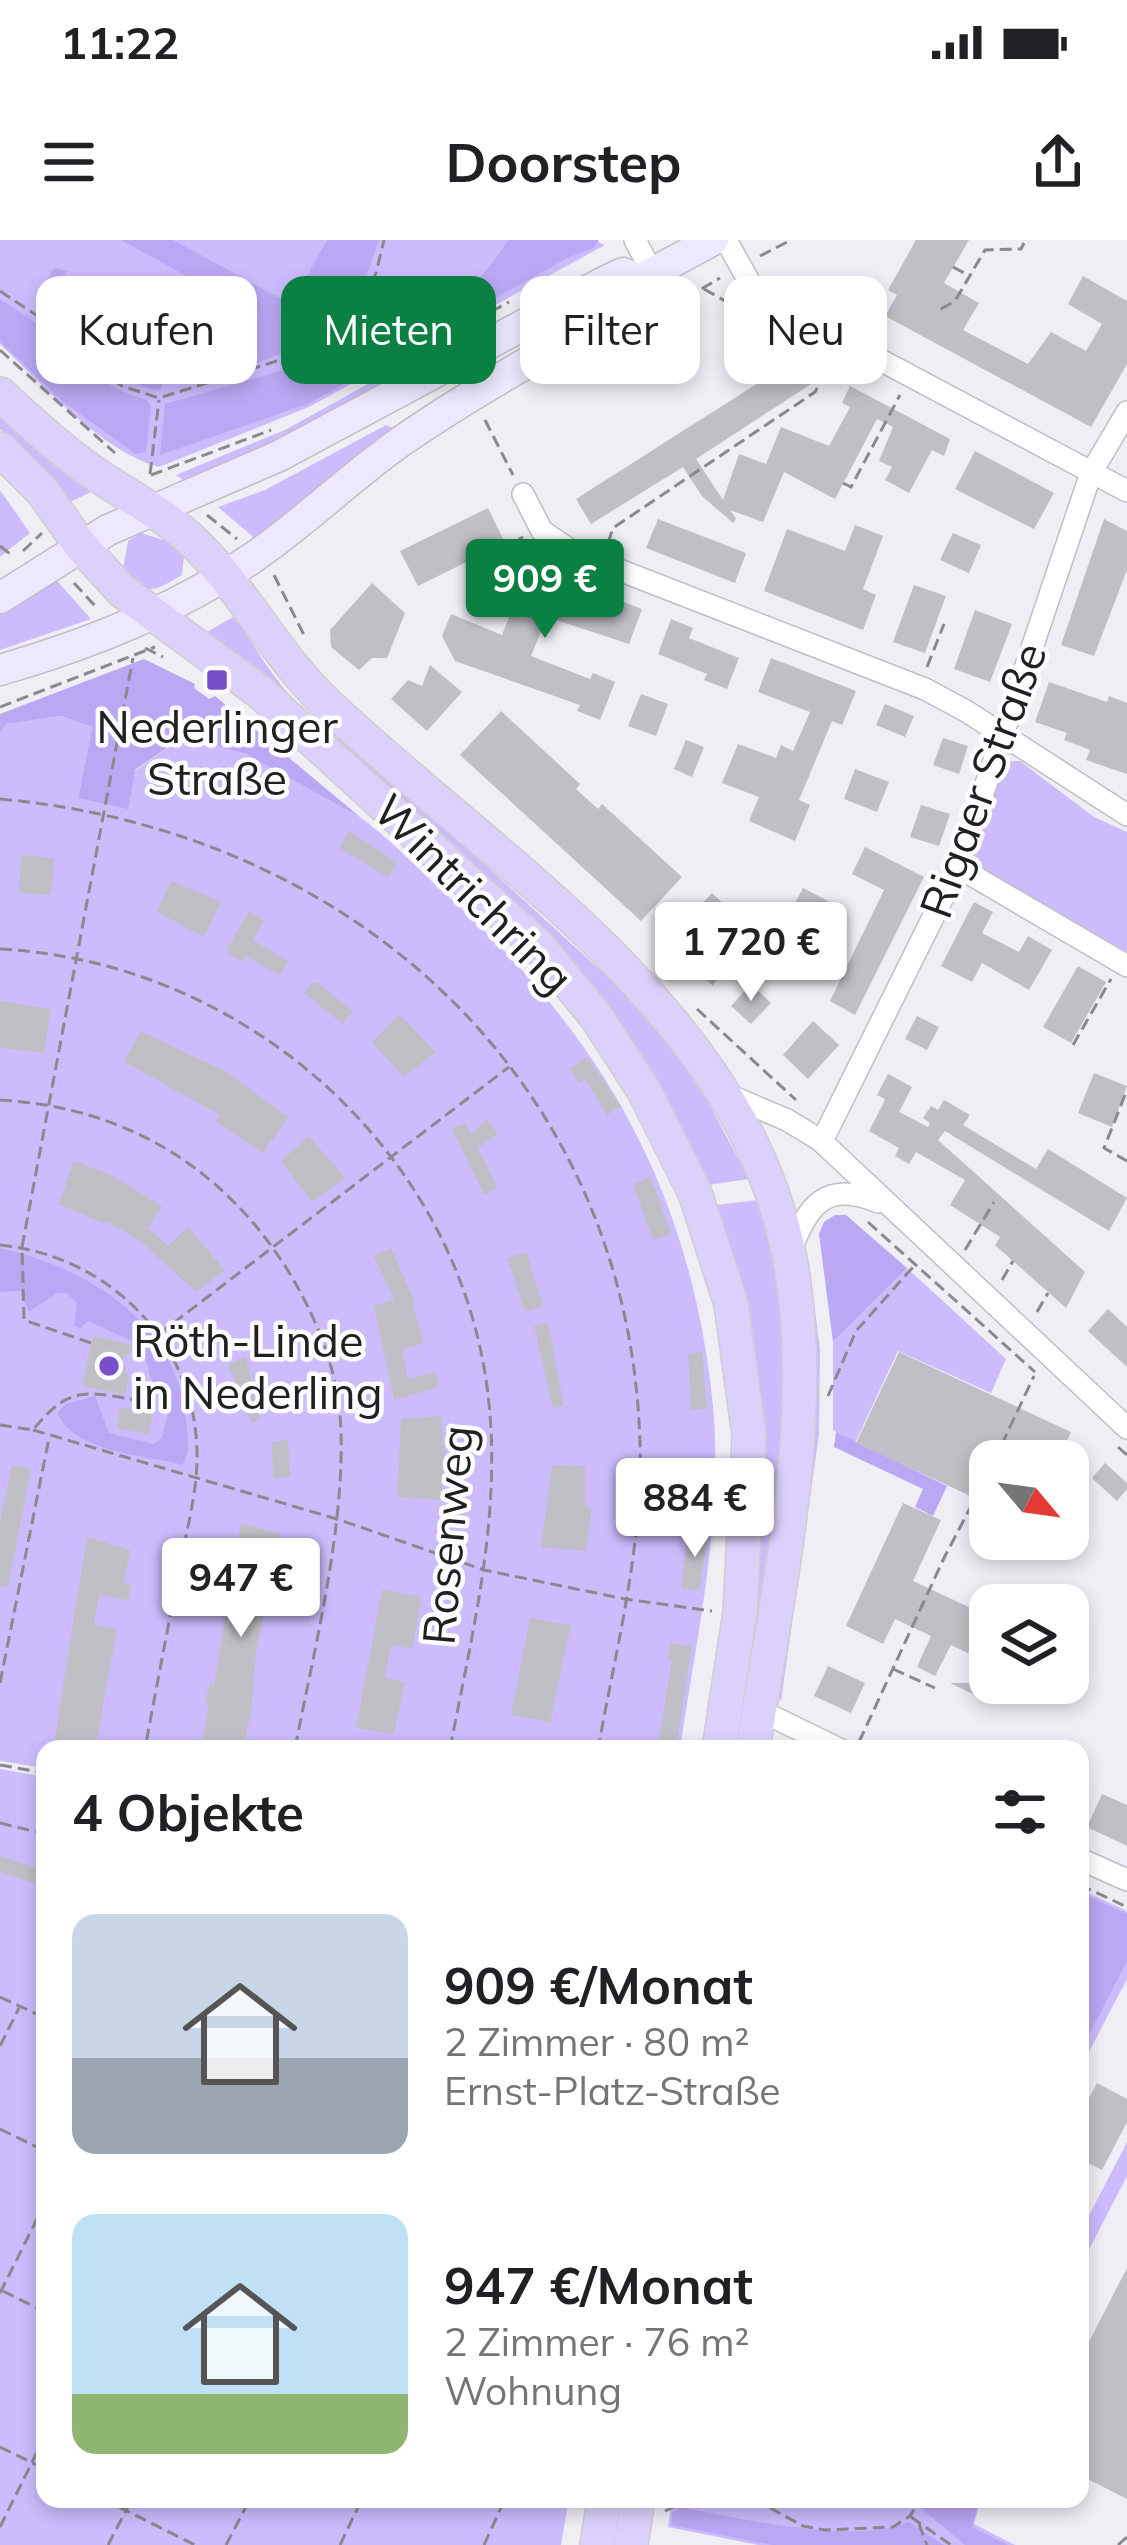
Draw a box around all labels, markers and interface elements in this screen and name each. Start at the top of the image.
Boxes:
text: 11:22 [60,14,179,70]
text: Doorstep [445,128,682,196]
icon: menu [36,129,102,195]
icon: share [1025,129,1091,195]
chip: Kaufen [36,276,257,384]
chip: Mieten [281,276,496,384]
chip: Filter [520,276,700,384]
chip: Neu [724,276,887,384]
pin: 909 € [461,539,629,641]
text: 909 € [493,553,597,602]
street label: Rigaer Straße [906,635,1058,925]
marker: Nederlinger Straße [204,667,230,693]
place label: Nederlinger Straße [96,698,338,806]
street label: Wintrichring [363,782,585,1004]
pin: 1 720 € [640,902,862,1004]
text: 1 720 € [682,916,820,965]
place label: Röth-Linde in Nederling [133,1312,383,1420]
marker: Röth-Linde in Nederling [96,1353,122,1379]
street label: Rosenweg [410,1423,484,1647]
north arrow [969,1440,1089,1560]
map controls [969,1440,1089,1704]
pin: 884 € [611,1458,779,1560]
text: 884 € [643,1472,747,1521]
pin: 947 € [157,1538,325,1640]
text: 947 € [189,1552,293,1601]
button: layers [969,1584,1089,1704]
icon: filters [987,1779,1053,1845]
text: 4 Objekte [72,1780,304,1844]
text: 909 €/Monat [444,1953,753,2017]
icon: home [168,1962,312,2106]
text: 2 Zimmer · 80 m² [444,2017,749,2066]
text: Ernst-Platz-Straße [444,2066,781,2115]
text: 947 €/Monat [444,2253,753,2317]
icon: home [168,2262,312,2406]
text: 2 Zimmer · 76 m² [444,2317,749,2366]
text: Wohnung [444,2366,622,2415]

